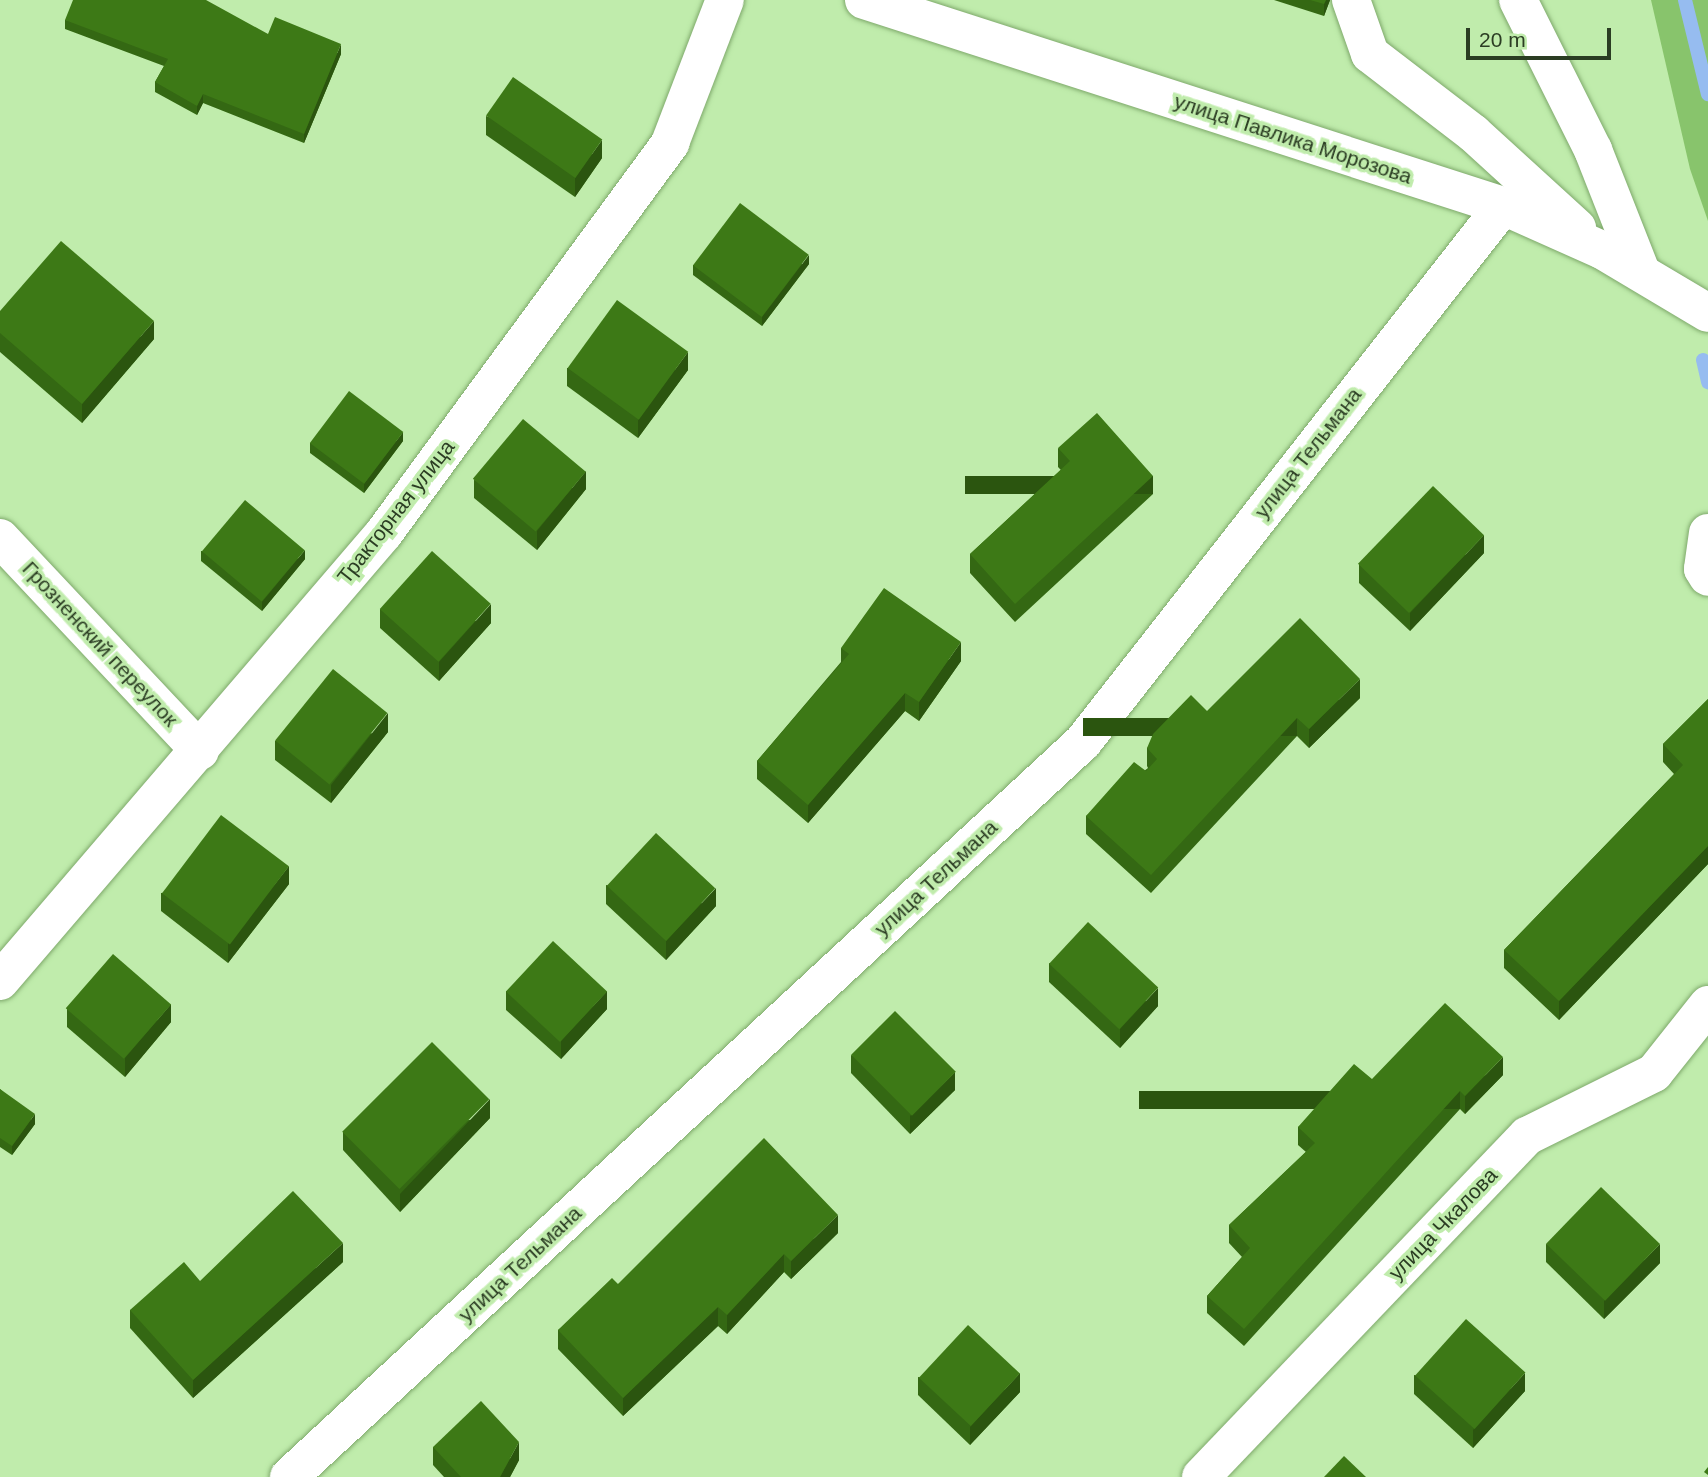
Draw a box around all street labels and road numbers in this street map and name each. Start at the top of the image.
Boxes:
street label: улица Павлика Морозова [1171,89,1415,189]
street label: улица Тельмана [1249,383,1367,523]
street label: Тракторная улица [332,435,460,589]
street label: Грозненский переулок [17,556,183,732]
street label: улица Тельмана [869,815,1003,941]
street label: улица Чкалова [1383,1163,1503,1285]
street label: улица Тельмана [453,1201,587,1327]

